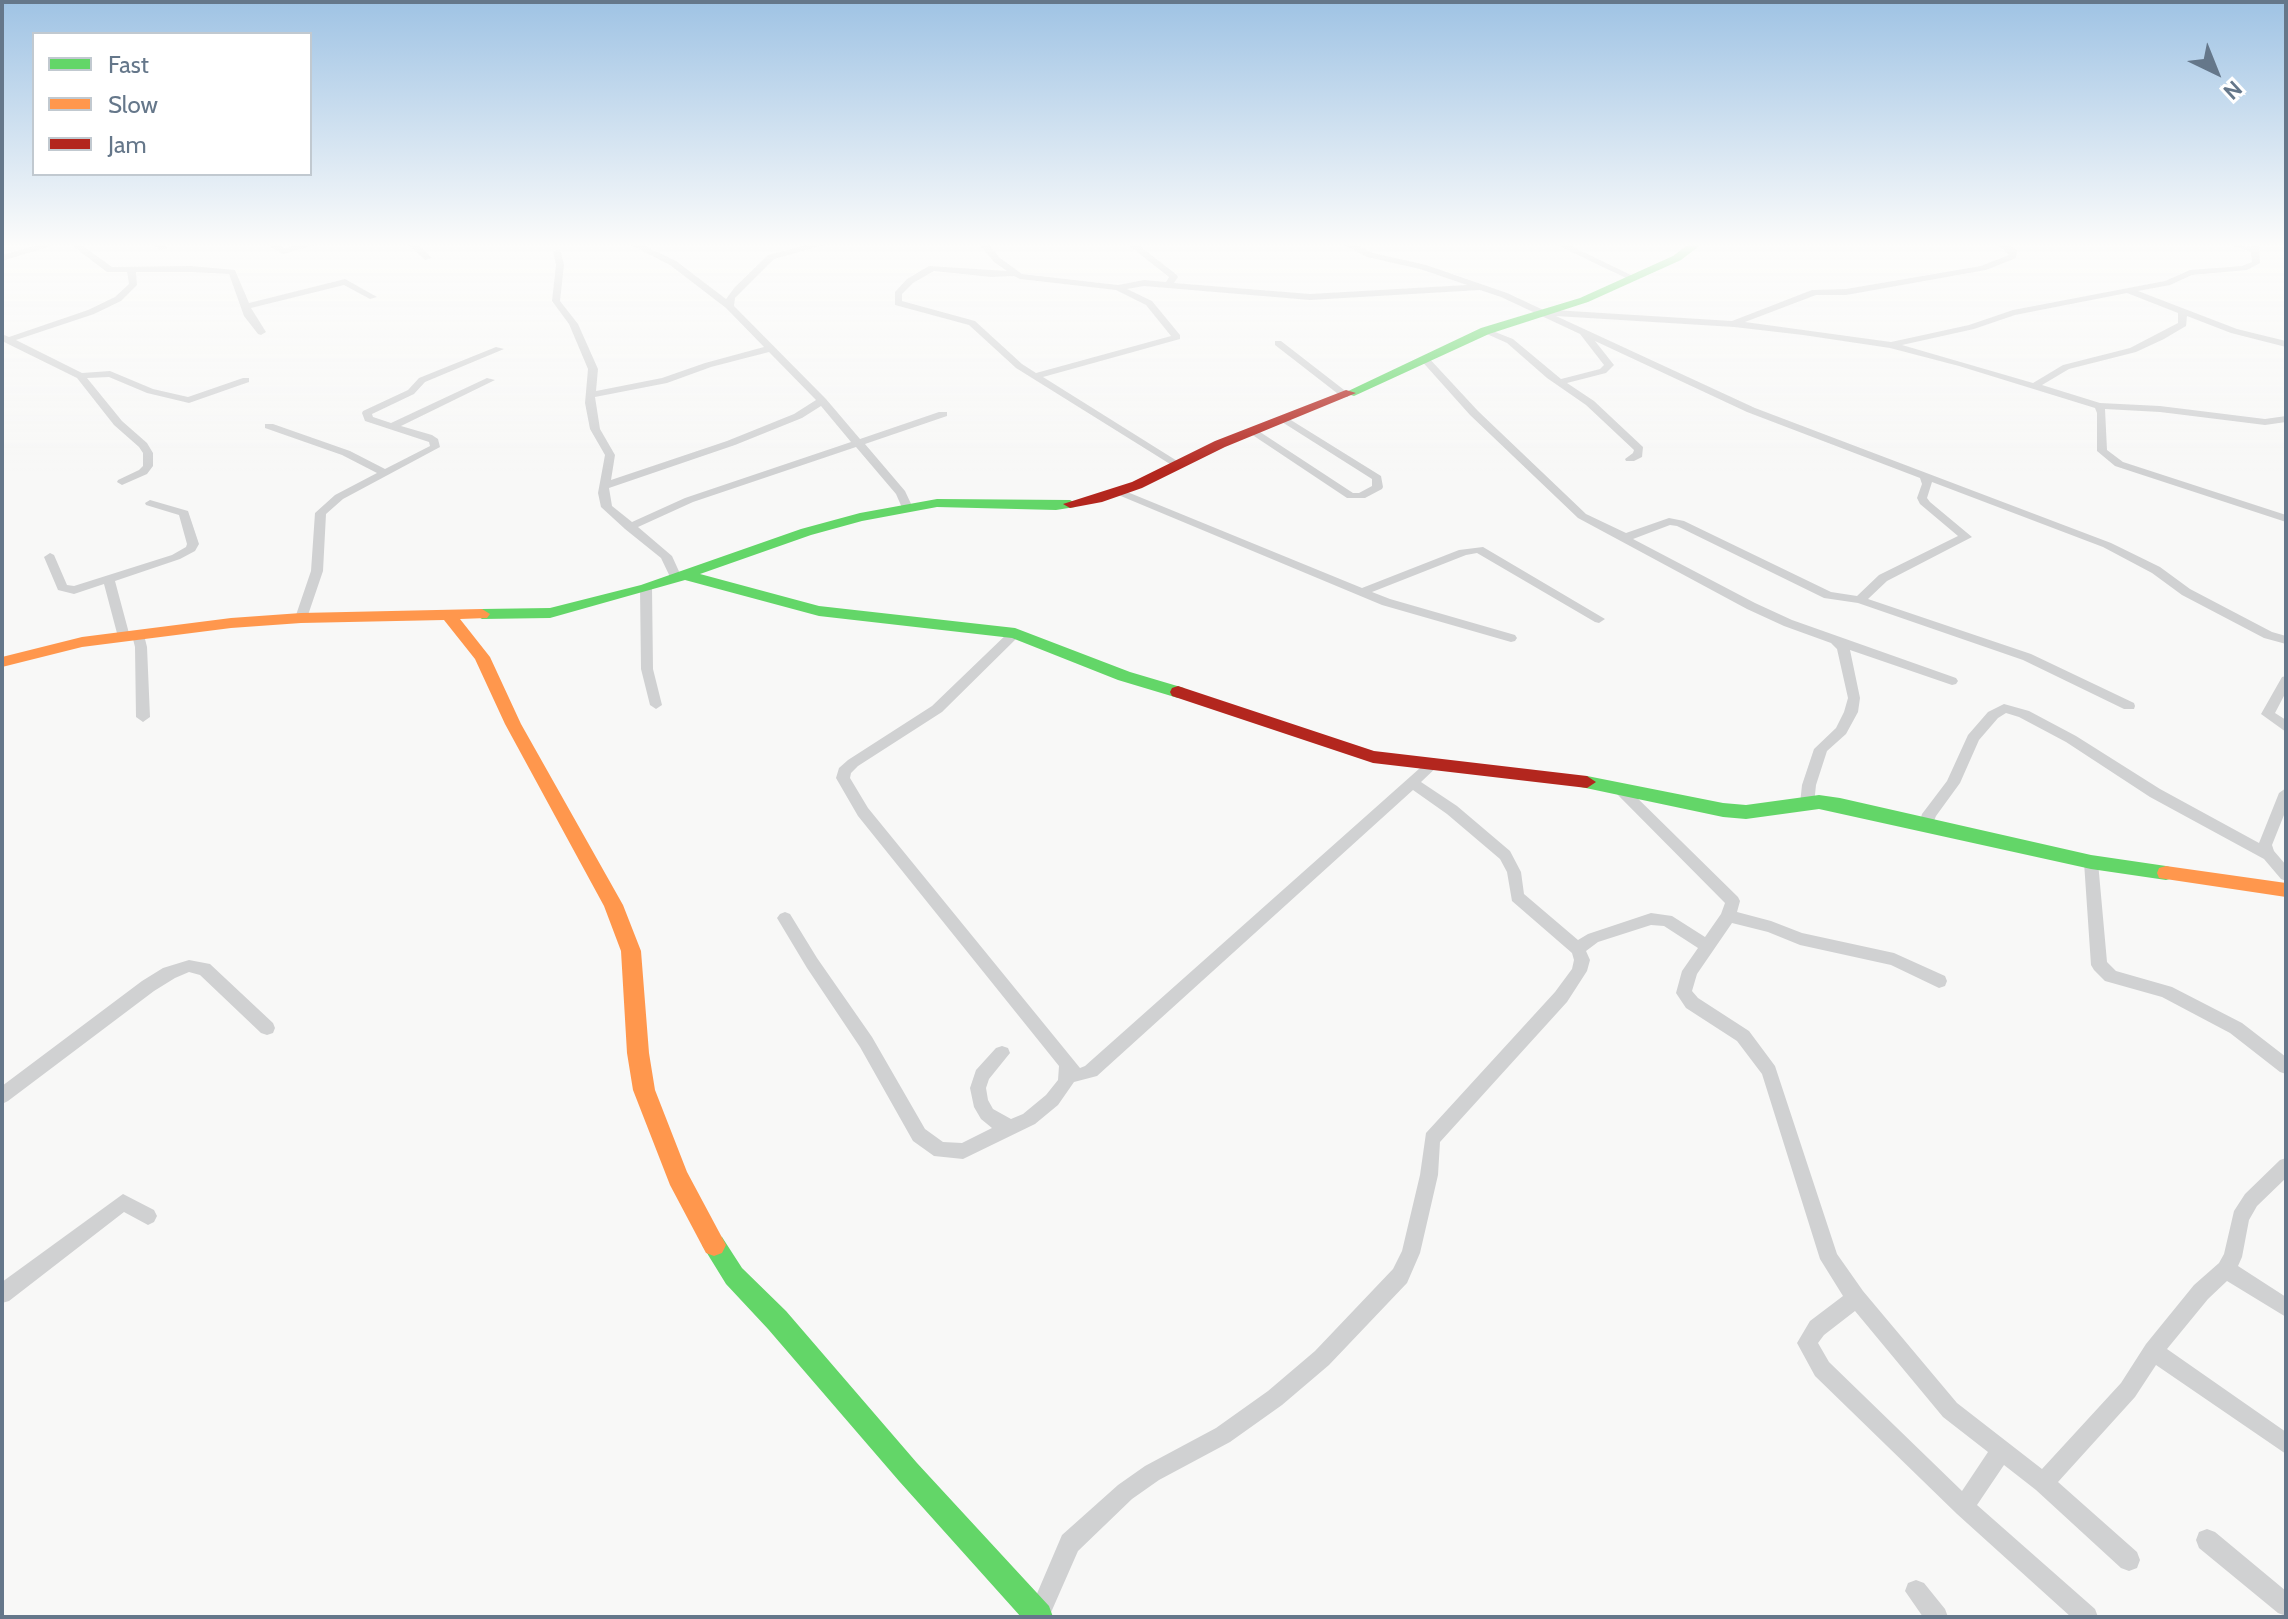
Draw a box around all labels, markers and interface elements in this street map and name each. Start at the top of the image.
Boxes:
legend [32,32,312,176]
north arrow [2176,32,2256,112]
text: Fast [108,50,149,79]
text: N [2218,75,2248,105]
text: Slow [108,90,158,119]
text: Jam [108,130,146,159]

